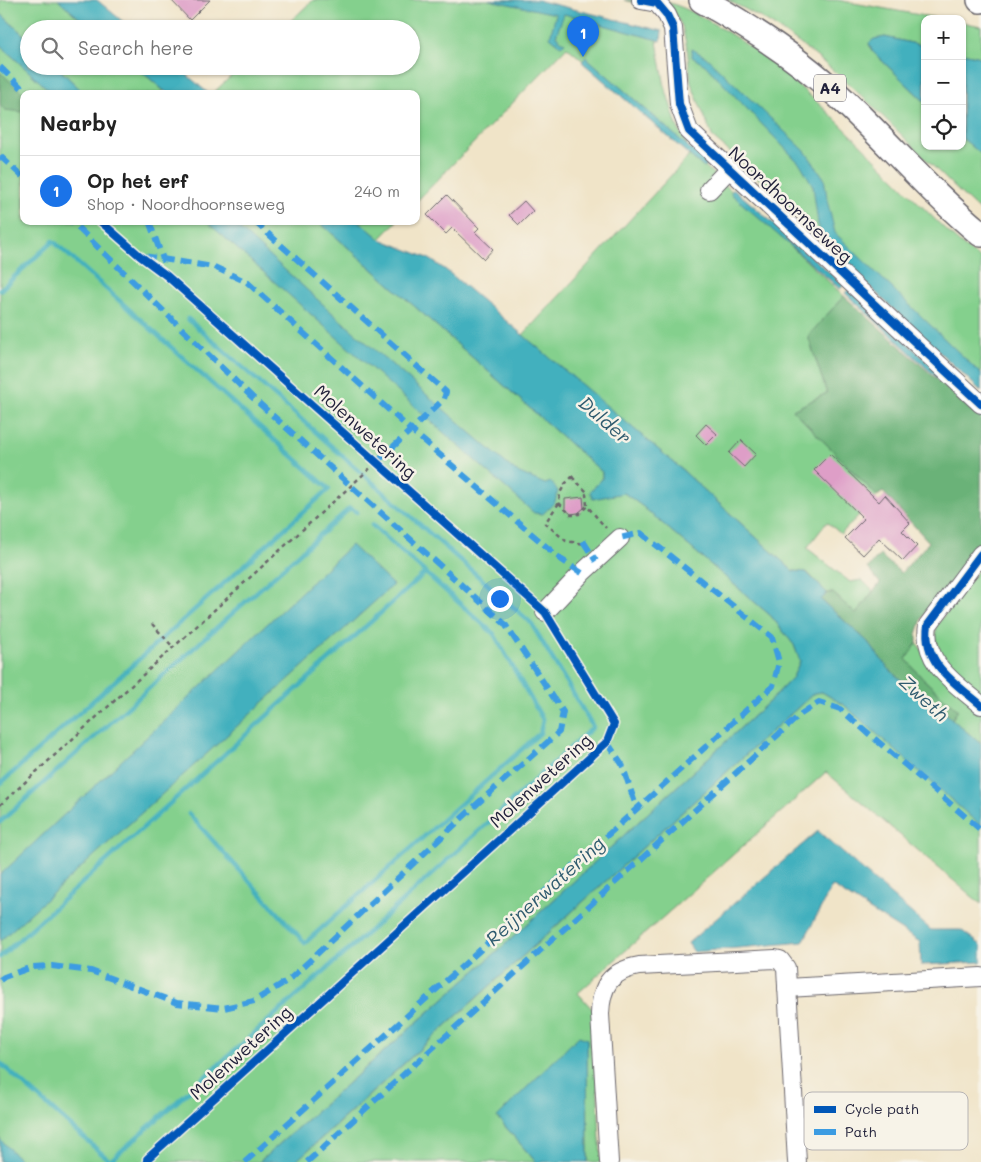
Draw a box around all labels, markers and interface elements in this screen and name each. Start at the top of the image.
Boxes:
map controls [921,15,966,150]
button: + [921,15,966,60]
pin: 1 [567,16,599,57]
search box [20,20,420,75]
icon: search [38,34,66,62]
text: Search here [78,35,194,60]
button: − [921,60,966,105]
road number: A4 [814,75,846,102]
button: locate [921,105,966,150]
text: Nearby [40,109,117,136]
street label: Noordhoornseweg [724,141,858,268]
text: Op het erf [87,168,188,193]
text: 1 [52,180,60,201]
text: 240 m [354,180,400,201]
text: Shop · Noordhoornseweg [87,193,285,214]
street label: Molenwetering [309,379,422,484]
water label: Dulder [574,390,637,449]
your location [487,586,513,612]
water label: Zweth [894,669,954,726]
street label: Molenwetering [484,728,597,833]
water label: Reijnerwatering [480,831,609,951]
street label: Molenwetering [184,1000,297,1105]
legend [804,1092,968,1150]
text: Cycle path [845,1099,919,1118]
text: Path [845,1122,876,1141]

